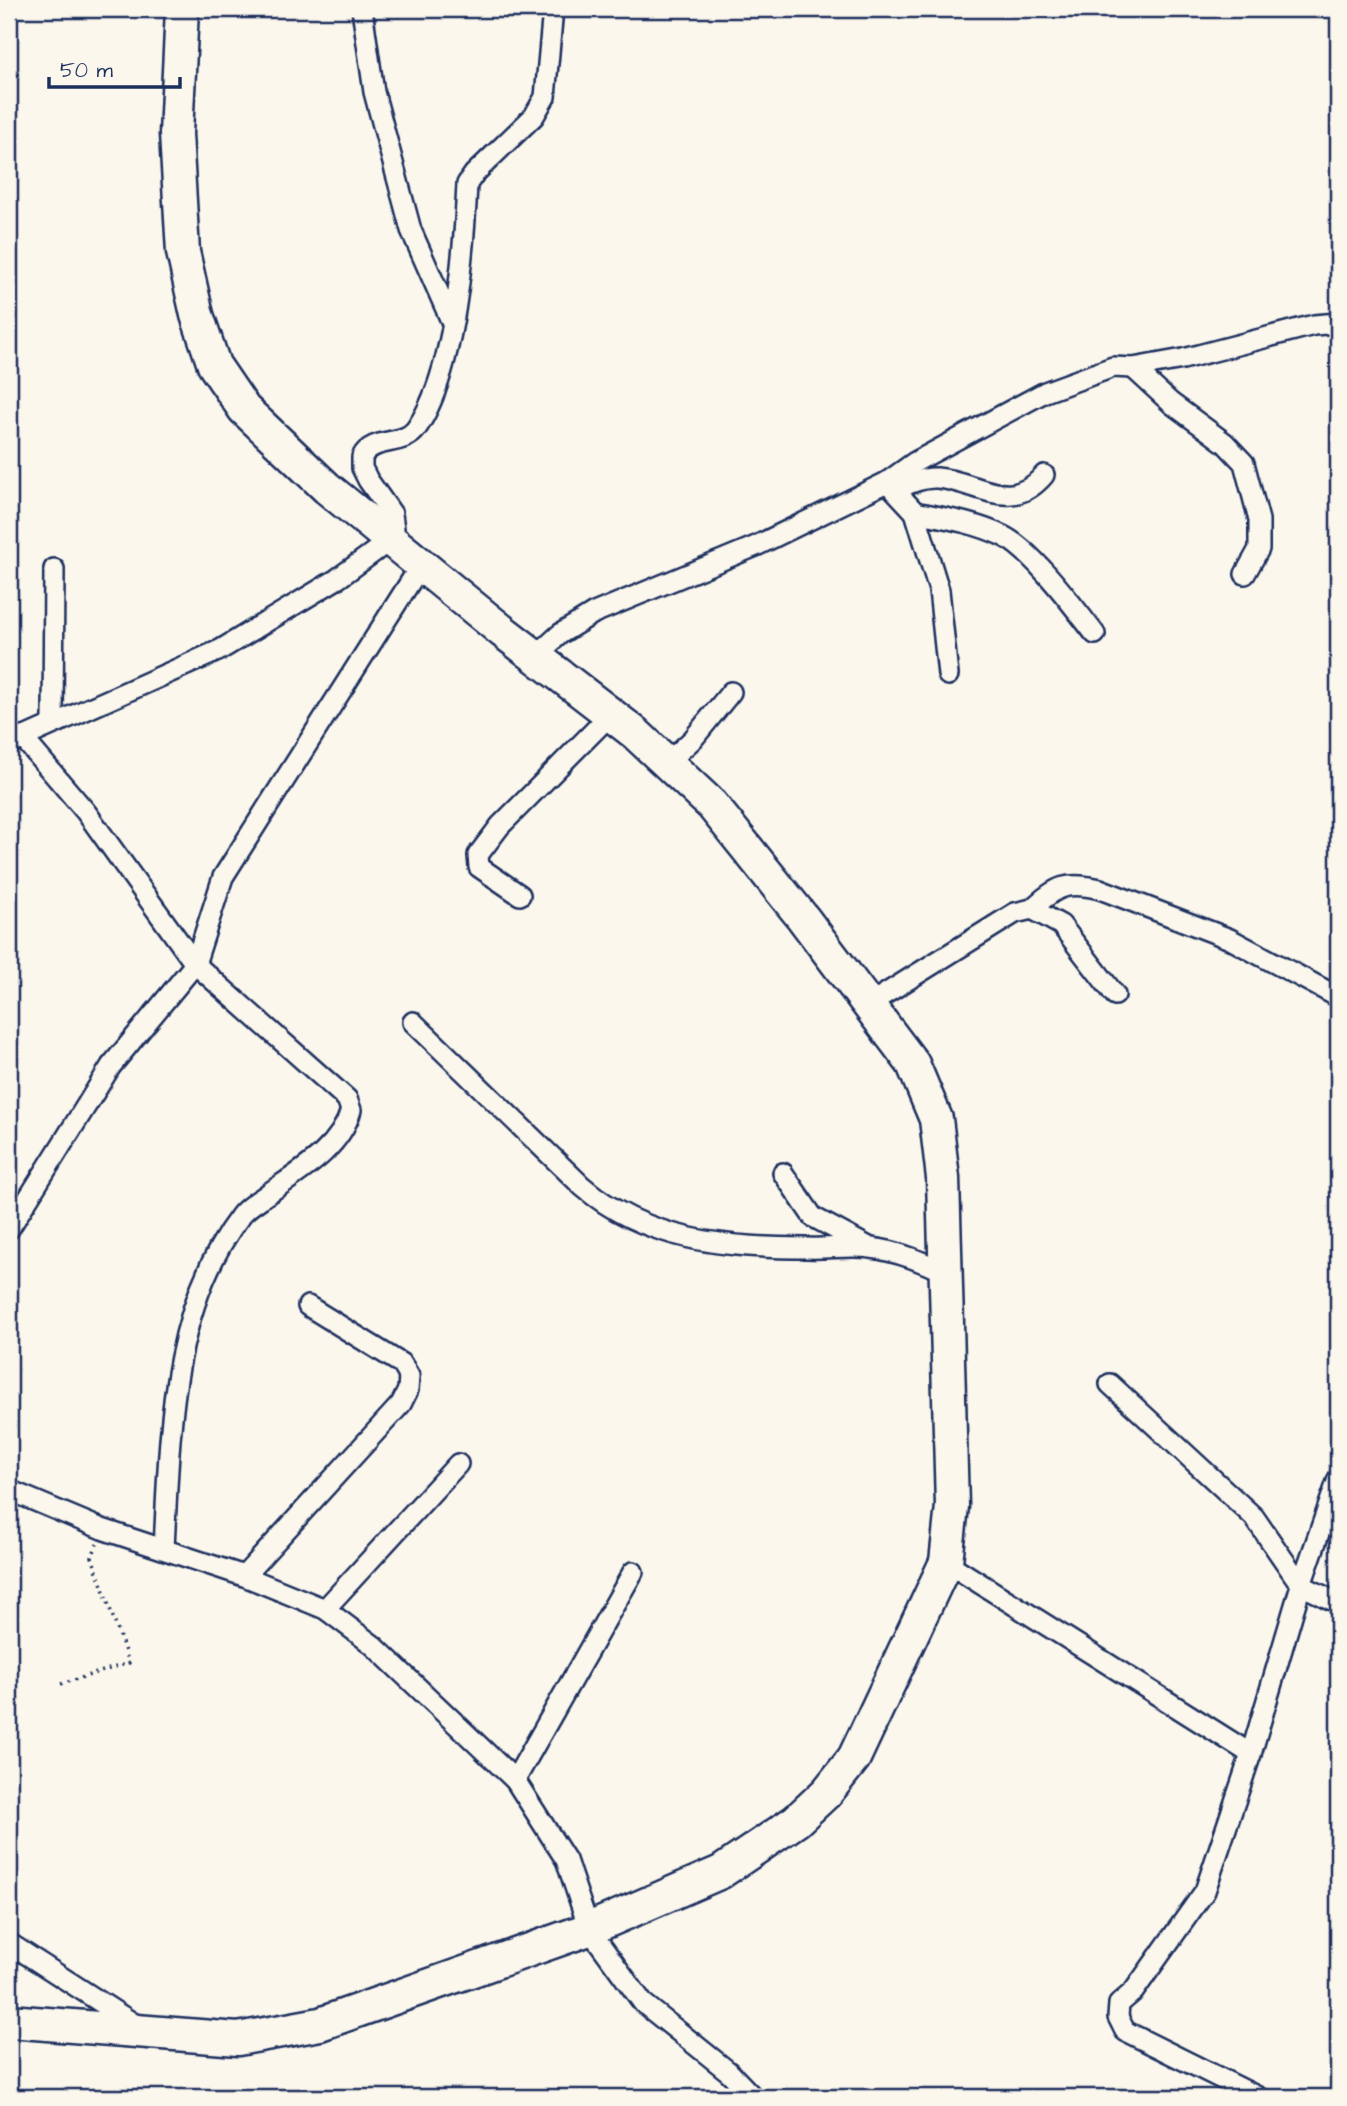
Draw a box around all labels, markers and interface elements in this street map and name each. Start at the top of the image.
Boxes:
scale bar [49,46,180,90]
text: 50 m [60,56,114,85]

